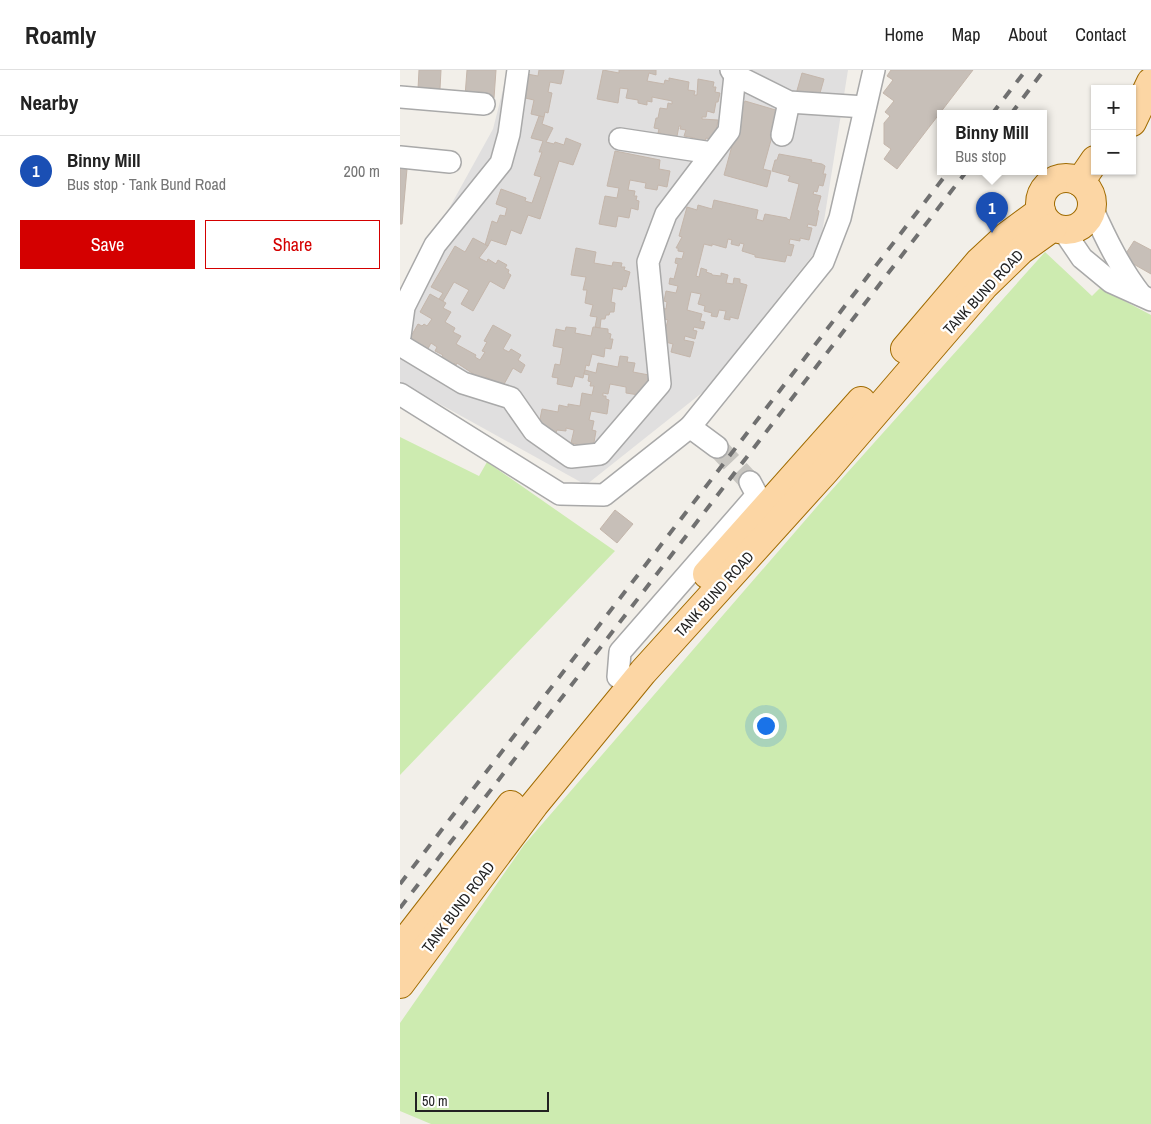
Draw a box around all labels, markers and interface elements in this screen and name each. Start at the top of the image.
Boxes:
text: Roamly [25,19,96,51]
text: Home [884,22,924,47]
text: Map [952,22,981,47]
text: About [1009,22,1047,47]
text: Contact [1075,22,1126,47]
map controls [1091,85,1136,175]
button: + [1091,85,1136,130]
text: Nearby [20,88,78,117]
popup [937,110,1047,175]
text: Binny Mill [955,119,1029,145]
button: − [1091,130,1136,175]
text: Bus stop [955,145,1006,167]
text: Binny Mill [67,147,141,173]
text: 1 [32,160,40,182]
text: 200 m [344,160,380,182]
text: Bus stop · Tank Bund Road [67,173,226,195]
pin: 1 [976,192,1008,233]
button: Save [20,220,195,269]
button: Share [205,220,380,269]
street label: TANK BUND ROAD [938,245,1028,339]
street label: TANK BUND ROAD [670,546,758,642]
your location [753,713,779,739]
street label: TANK BUND ROAD [417,857,499,957]
scale bar [415,1089,549,1112]
text: 50 m [422,1092,448,1110]

